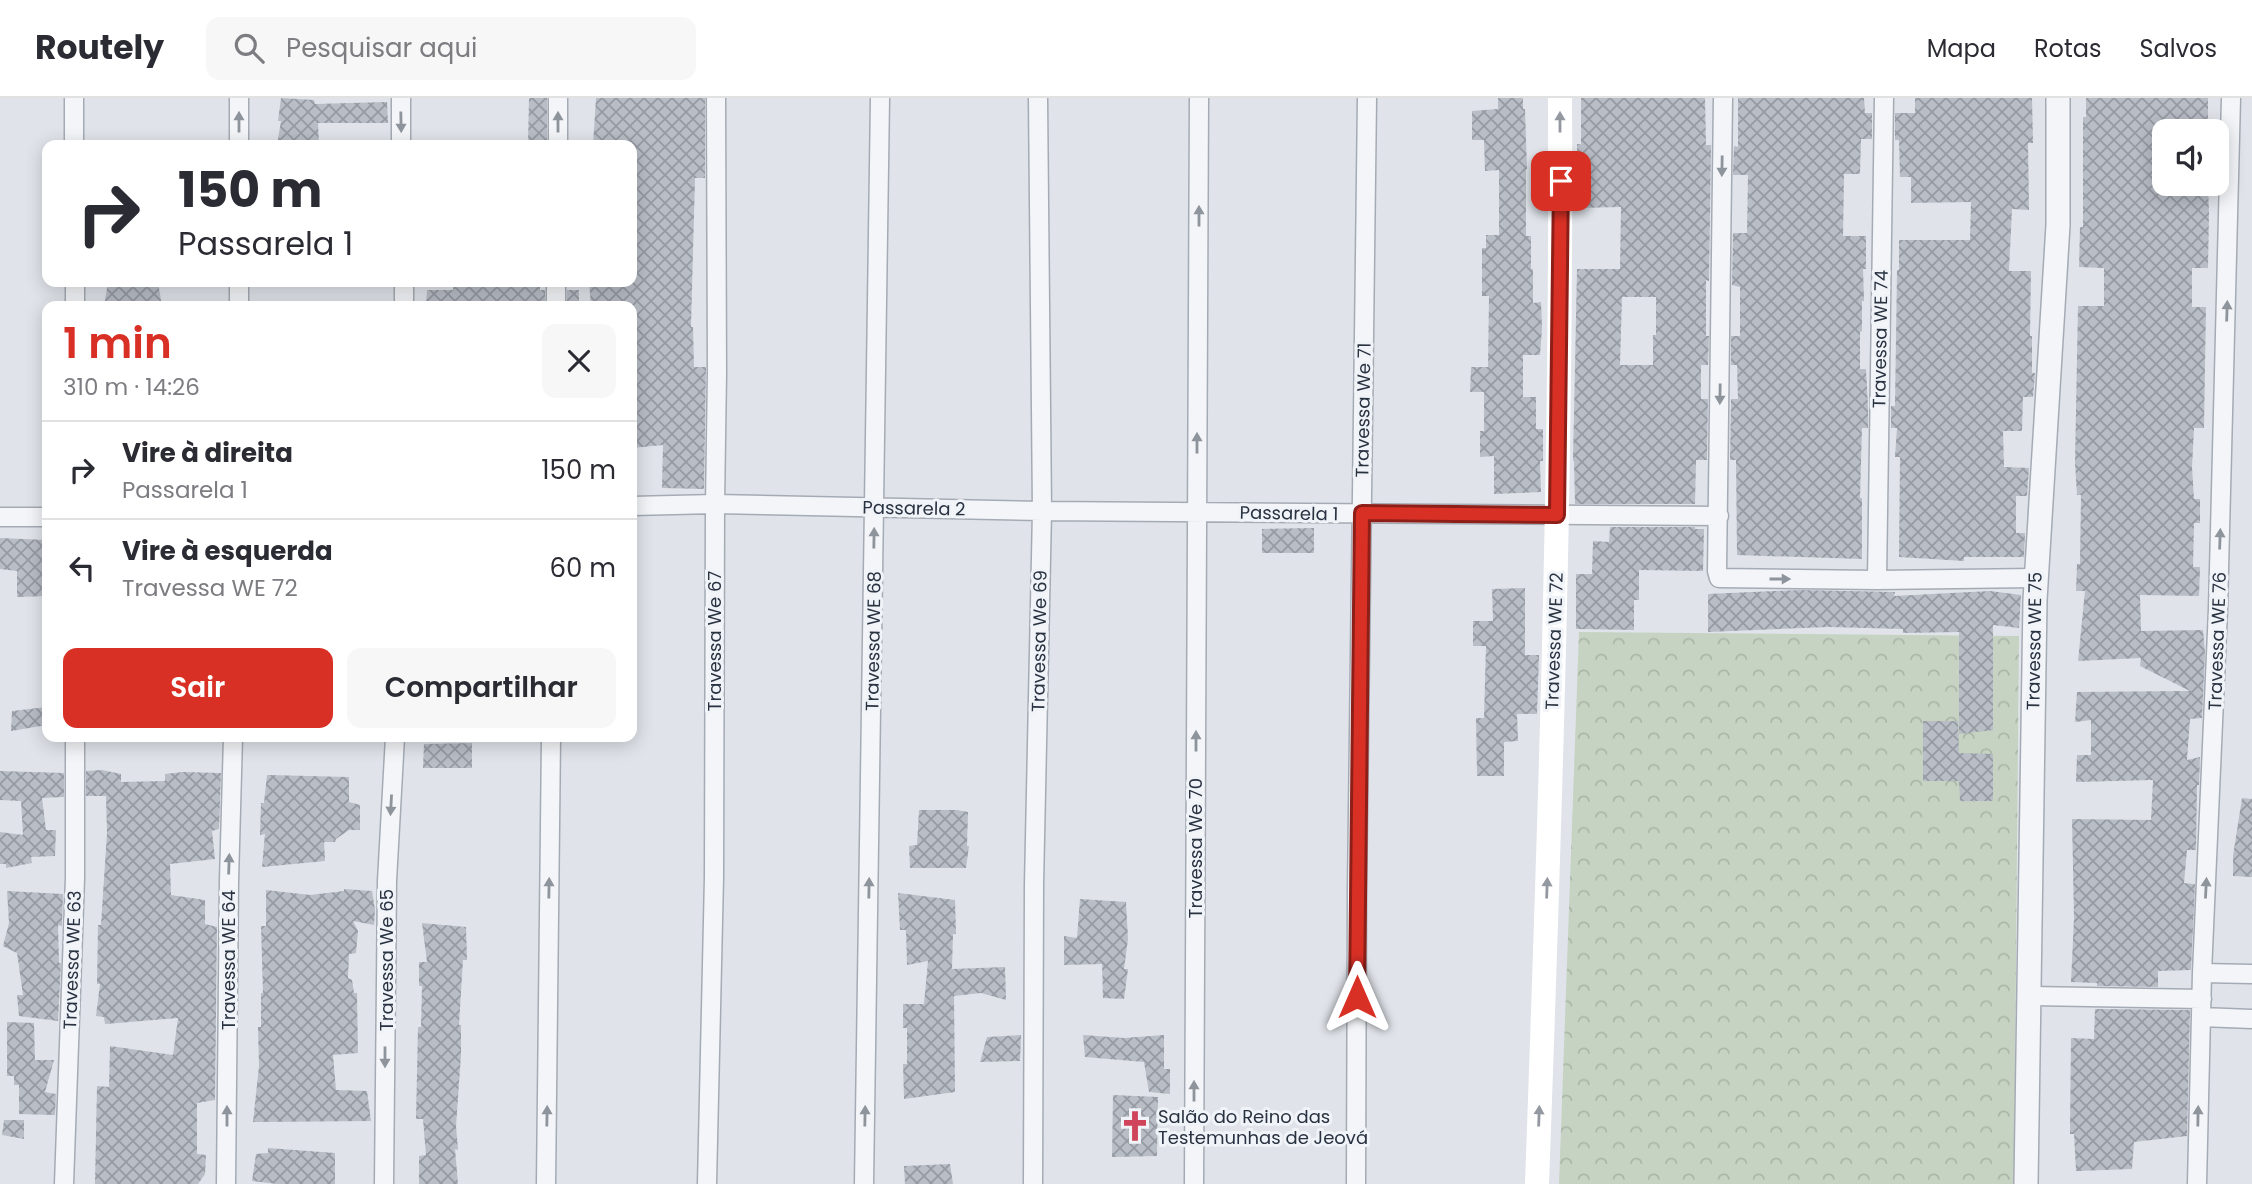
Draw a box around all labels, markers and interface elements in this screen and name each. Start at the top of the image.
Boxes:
search box [206,17,696,80]
text: Routely [35,24,164,71]
icon: search [230,29,268,67]
text: Pesquisar aqui [286,30,477,66]
text: Mapa [1927,32,1996,65]
text: Rotas [2034,32,2101,65]
text: Salvos [2139,32,2217,65]
one-way arrow [233,110,245,132]
one-way arrow [552,110,564,132]
one-way arrow [395,111,407,133]
one-way arrow [1554,111,1566,133]
map controls [2152,119,2229,196]
button: sound [2152,119,2229,196]
pin [1531,151,1591,211]
one-way arrow [1716,155,1728,177]
text: 150 m [178,156,323,224]
icon: arrive [1542,162,1580,200]
icon: right [63,168,154,259]
one-way arrow [1193,205,1204,227]
text: Passarela 1 [178,221,353,266]
street label: Travessa WE 74 [1866,270,1894,408]
one-way arrow [2221,300,2232,322]
text: 1 min [63,314,172,373]
button: close [542,324,616,398]
street label: Travessa We 71 [1349,342,1377,478]
text: 310 m · 14:26 [63,371,200,403]
one-way arrow [1714,383,1726,405]
one-way arrow [1191,432,1203,454]
text: Vire à direita [122,435,293,471]
icon: right [63,451,101,489]
text: 150 m [541,452,616,488]
text: Passarela 1 [122,474,248,506]
street label: Passarela 2 [862,495,966,521]
street label: Passarela 1 [1239,500,1339,526]
one-way arrow [868,527,880,549]
one-way arrow [2215,527,2226,549]
text: Vire à esquerda [122,533,333,569]
icon: left [63,549,101,587]
text: 60 m [549,550,616,586]
street label: Travessa We 69 [1025,570,1053,712]
street label: Travessa We 67 [702,571,727,711]
street label: Travessa WE 68 [859,571,887,711]
street label: Travessa WE 76 [2202,571,2232,711]
text: Travessa WE 72 [122,572,298,604]
street label: Travessa WE 72 [1539,572,1569,710]
street label: Travessa WE 75 [2020,572,2048,710]
one-way arrow [1769,573,1791,585]
button: Sair [63,648,333,728]
button: Compartilhar [347,648,616,728]
one-way arrow [1190,730,1201,752]
street label: Travessa We 70 [1183,778,1208,918]
one-way arrow [385,794,396,816]
one-way arrow [224,853,235,875]
one-way arrow [543,877,555,899]
one-way arrow [863,877,875,899]
one-way arrow [1542,877,1553,899]
one-way arrow [2200,877,2211,899]
street label: Travessa We 65 [374,889,399,1031]
street label: Travessa WE 63 [57,890,87,1030]
street label: Travessa WE 64 [216,890,241,1030]
position arrow [1320,960,1394,1034]
one-way arrow [379,1046,391,1068]
one-way arrow [1188,1080,1200,1102]
place label: Salão do Reino das Testemunhas de Jeová [1158,1104,1368,1150]
one-way arrow [221,1105,233,1127]
one-way arrow [541,1105,552,1127]
one-way arrow [859,1105,871,1127]
one-way arrow [1534,1105,1545,1127]
one-way arrow [2193,1105,2204,1127]
church icon: Salão do Reino das Testemunhas de Jeová [1118,1109,1152,1143]

